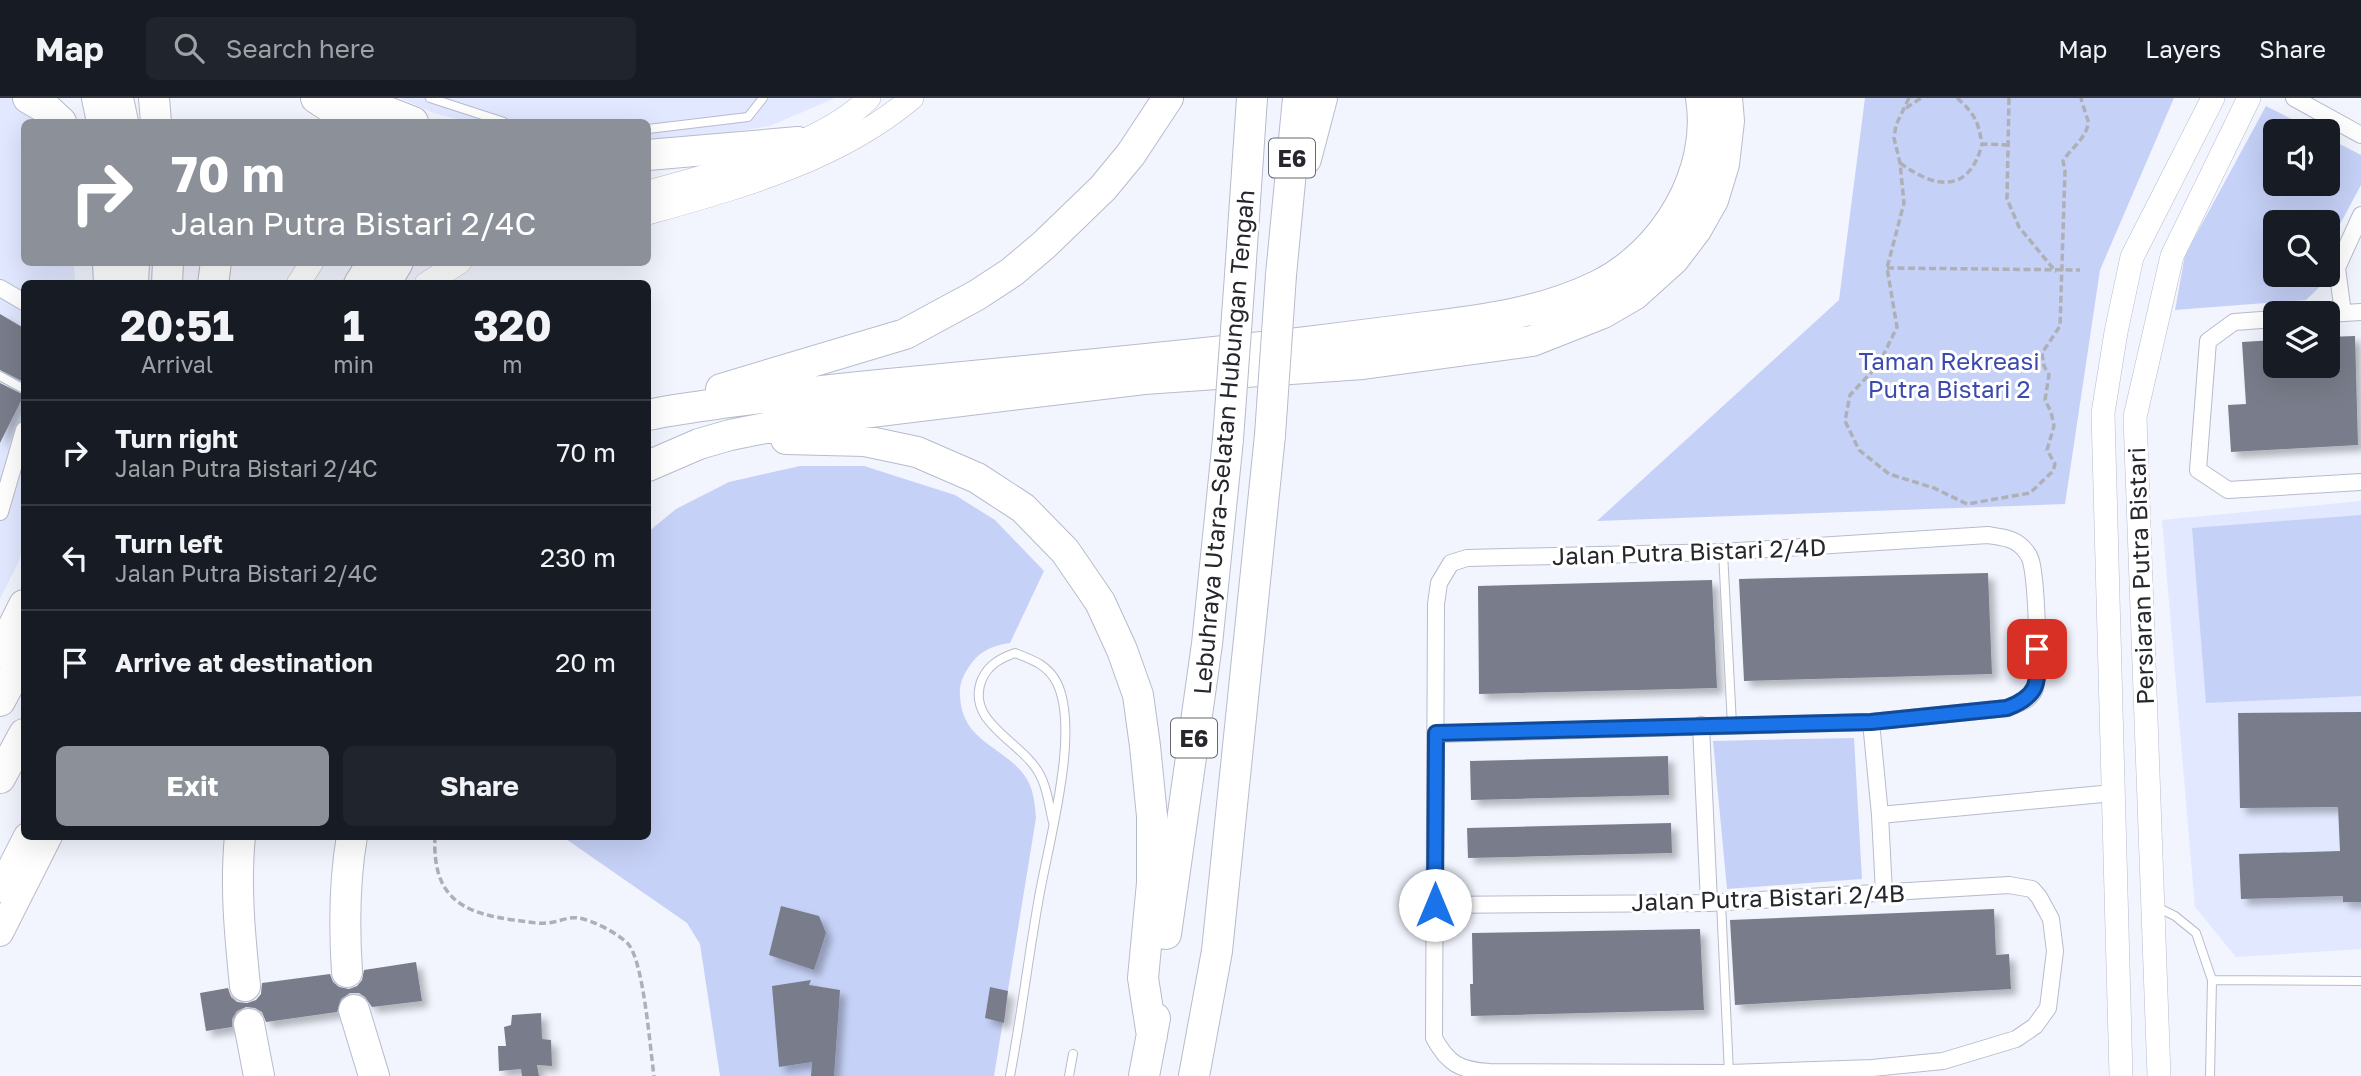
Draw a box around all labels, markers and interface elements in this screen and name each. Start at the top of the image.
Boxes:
search box [146,17,636,80]
text: Map [35,29,104,68]
icon: search [170,29,208,67]
text: Search here [226,33,375,64]
text: Map [2058,34,2107,63]
text: Layers [2145,34,2221,63]
text: Share [2259,34,2326,63]
map controls [2263,119,2340,378]
button: sound [2263,119,2340,196]
road number: E6 [1269,138,1315,178]
text: 70 m [171,144,285,203]
icon: right [56,147,147,238]
street label: Lebuhraya Utara–Selatan Hubungan Tengah [1186,188,1260,696]
text: Jalan Putra Bistari 2/4C [171,204,536,242]
button: search [2263,210,2340,287]
text: 20:51 [120,300,234,350]
text: 1 [343,300,364,350]
text: 320 [473,300,552,350]
button: layers [2263,301,2340,378]
park label: Taman Rekreasi Putra Bistari 2 [1858,346,2040,403]
text: Arrival [141,350,213,378]
text: min [333,350,374,378]
text: m [502,350,523,378]
text: Turn right [115,423,238,454]
icon: right [56,434,94,472]
text: 70 m [557,437,616,468]
street label: Persiaran Putra Bistari [2121,447,2159,705]
text: Jalan Putra Bistari 2/4C [115,454,378,482]
text: Turn left [115,528,223,559]
street label: Jalan Putra Bistari 2/4D [1551,532,1827,570]
icon: left [56,539,94,577]
text: 230 m [540,542,616,573]
text: Jalan Putra Bistari 2/4C [115,559,378,587]
pin [2007,619,2067,679]
icon: arrive [2018,630,2056,668]
icon: arrive [56,644,94,682]
text: Arrive at destination [115,647,373,678]
text: 20 m [555,647,616,678]
road number: E6 [1171,718,1217,758]
button: Exit [56,746,329,826]
button: Share [343,746,616,826]
position arrow [1398,868,1472,942]
street label: Jalan Putra Bistari 2/4B [1631,878,1905,916]

